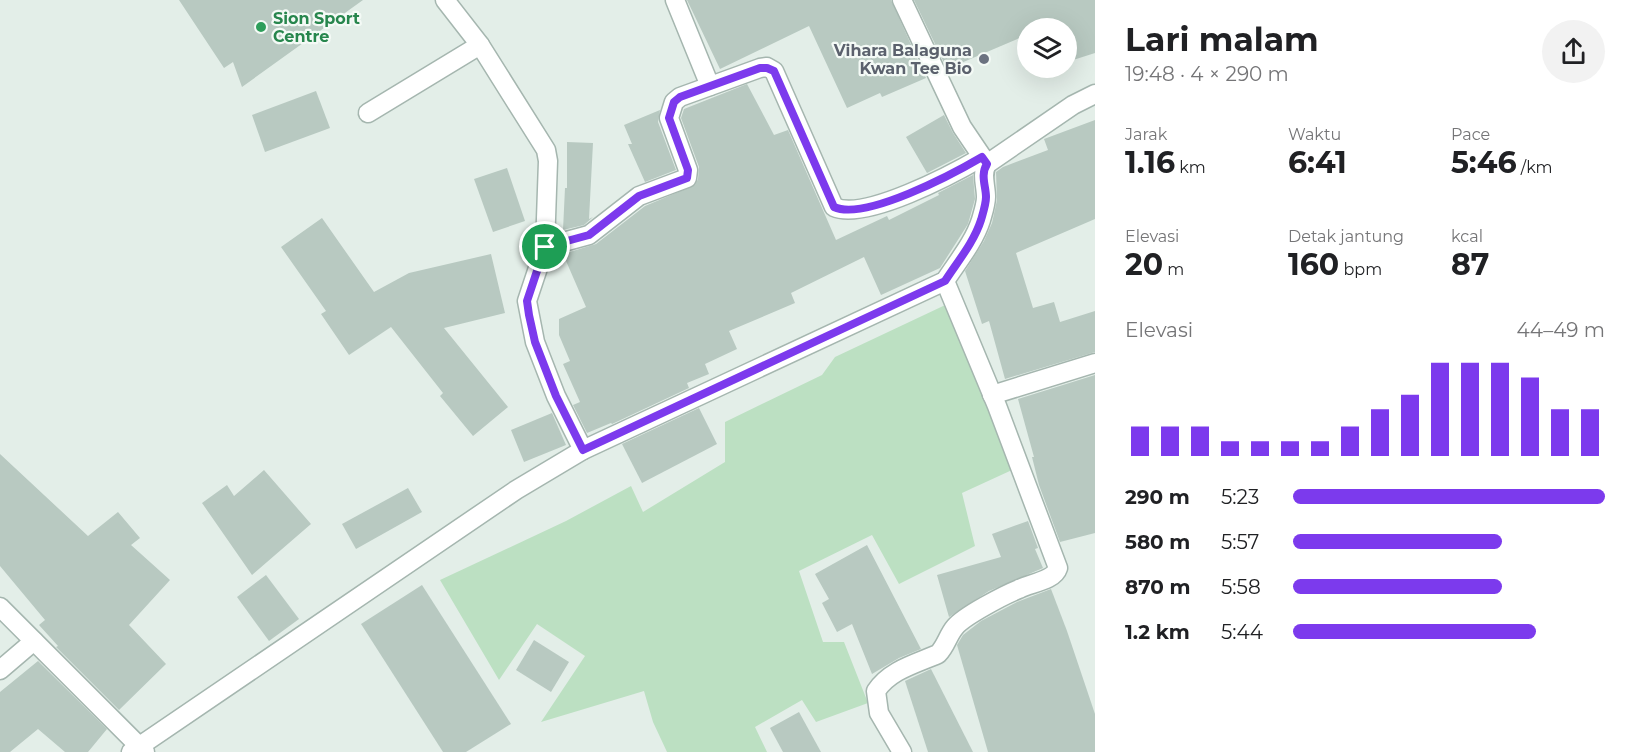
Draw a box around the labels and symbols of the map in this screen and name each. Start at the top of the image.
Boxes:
place label: Sion Sport Centre [273,9,360,46]
marker: Sion Sport Centre [254,20,268,34]
place label: Vihara Balaguna Kwan Tee Bio [833,41,972,78]
marker: Vihara Balaguna Kwan Tee Bio [977,52,991,66]
pin [519,221,570,272]

